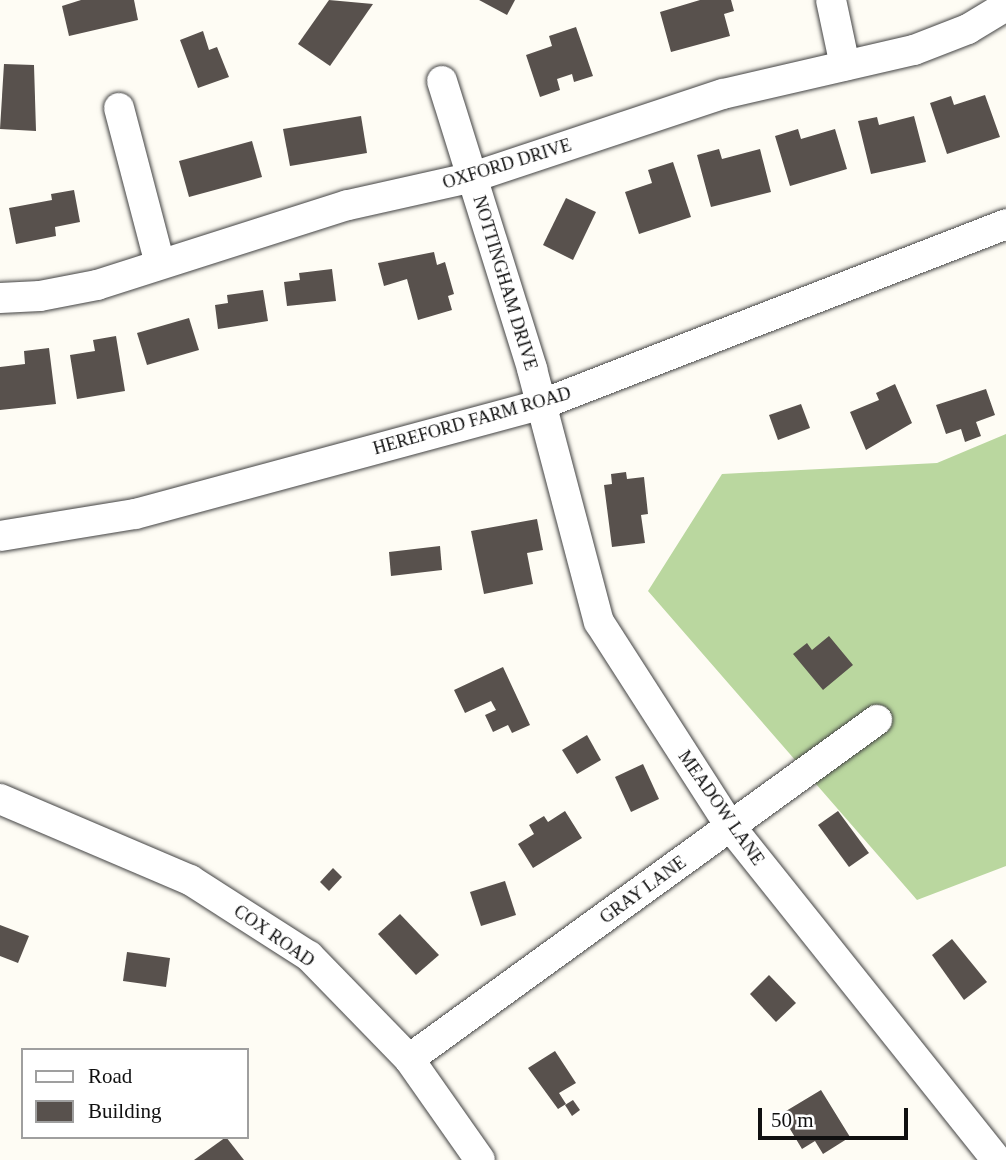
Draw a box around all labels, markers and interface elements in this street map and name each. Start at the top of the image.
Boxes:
street label: OXFORD DRIVE [440,134,574,194]
street label: NOTTINGHAM DRIVE [468,193,542,373]
street label: HEREFORD FARM ROAD [371,382,573,460]
street label: MEADOW LANE [673,746,769,870]
street label: GRAY LANE [595,851,691,929]
street label: COX ROAD [230,900,318,972]
legend [21,1048,248,1139]
text: Road [88,1064,132,1088]
scale bar [761,1094,912,1138]
text: Building [88,1099,162,1123]
text: 50 m [771,1108,814,1132]

